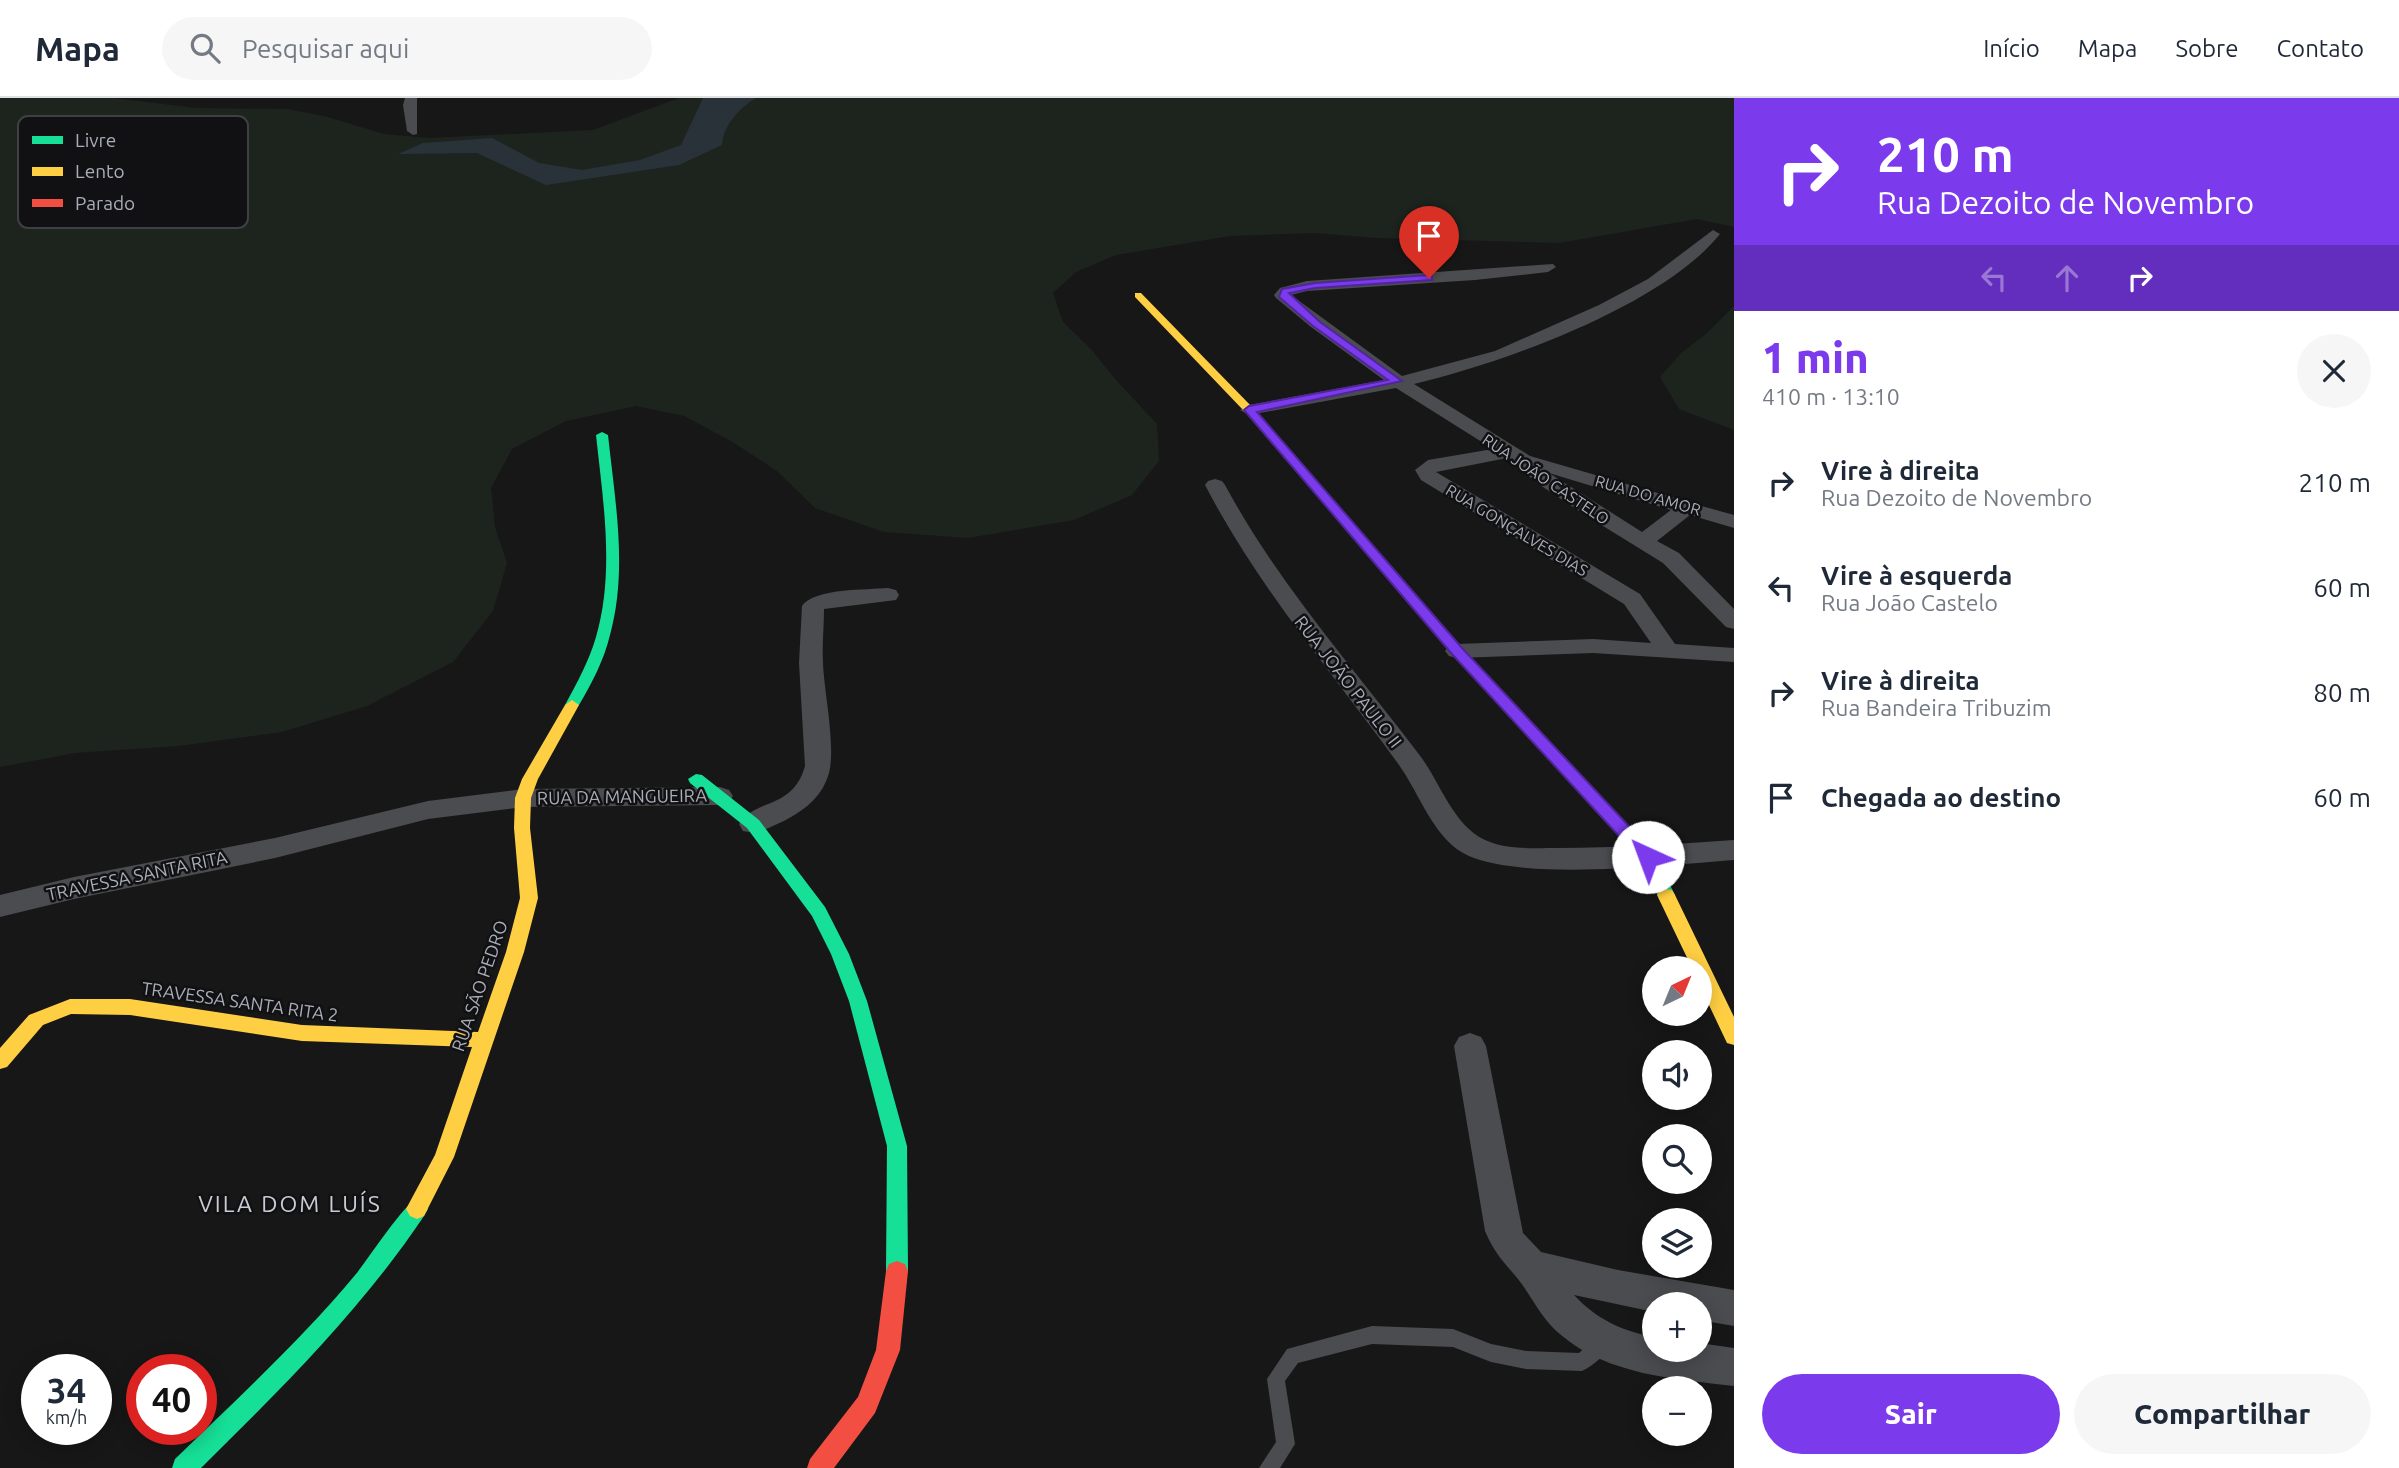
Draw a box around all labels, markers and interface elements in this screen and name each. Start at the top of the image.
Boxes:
search box [162,17,652,80]
icon: search [186,29,224,67]
text: Mapa [35,30,120,67]
text: Pesquisar aqui [242,34,409,63]
text: Início [1983,35,2040,62]
text: Mapa [2078,35,2137,62]
text: Sobre [2175,35,2238,62]
text: Contato [2276,35,2364,62]
legend [18,116,248,228]
icon: right [1762,126,1853,217]
text: 210 m [1877,126,2014,181]
text: Livre [75,129,116,151]
text: Lento [75,160,125,182]
text: Rua Dezoito de Novembro [1877,184,2254,220]
text: Parado [75,192,135,214]
pin [1399,206,1459,278]
icon: arrive [1410,217,1448,255]
icon: left [1975,259,2013,297]
icon: ahead [2048,259,2086,297]
icon: right [2121,259,2159,297]
text: 1 min [1762,334,1869,381]
button: close [2297,334,2371,408]
text: 410 m · 13:10 [1762,384,1900,409]
street label: RUA JOÃO CASTELO [1479,429,1613,528]
text: Vire à direita [1821,456,1980,485]
icon: right [1762,464,1800,502]
text: 210 m [2299,468,2371,497]
street label: RUA DO AMOR [1593,471,1703,519]
street label: RUA GONÇALVES DIAS [1443,480,1591,580]
text: Rua Dezoito de Novembro [1821,485,2092,510]
text: Vire à esquerda [1821,561,2012,590]
icon: left [1762,569,1800,607]
text: 60 m [2313,573,2371,602]
text: Rua João Castelo [1821,590,1998,615]
street label: RUA JOÃO PAULO II [1291,611,1407,751]
text: Vire à direita [1821,666,1980,695]
icon: right [1762,674,1800,712]
text: 80 m [2313,678,2371,707]
text: Rua Bandeira Tribuzim [1821,695,2052,720]
icon: arrive [1762,779,1800,817]
text: Chegada ao destino [1821,783,2061,812]
text: 60 m [2313,783,2371,812]
street label: RUA DA MANGUEIRA [537,785,708,807]
position arrow [1611,820,1685,894]
street label: TRAVESSA SANTA RITA [45,846,229,904]
street label: RUA SÃO PEDRO [446,917,511,1054]
north arrow [1642,956,1712,1026]
map controls [1642,956,1712,1446]
street label: TRAVESSA SANTA RITA 2 [141,977,340,1025]
button: sound [1642,1040,1712,1110]
button: search [1642,1124,1712,1194]
district label: VILA DOM LUÍS [198,1190,382,1216]
button: layers [1642,1208,1712,1278]
button: + [1642,1292,1712,1362]
speed limit sign: 40 [126,1354,217,1445]
text: 34 [47,1370,86,1410]
button: Sair [1762,1374,2060,1454]
button: Compartilhar [2074,1374,2371,1454]
button: − [1642,1376,1712,1446]
text: km/h [46,1407,87,1427]

